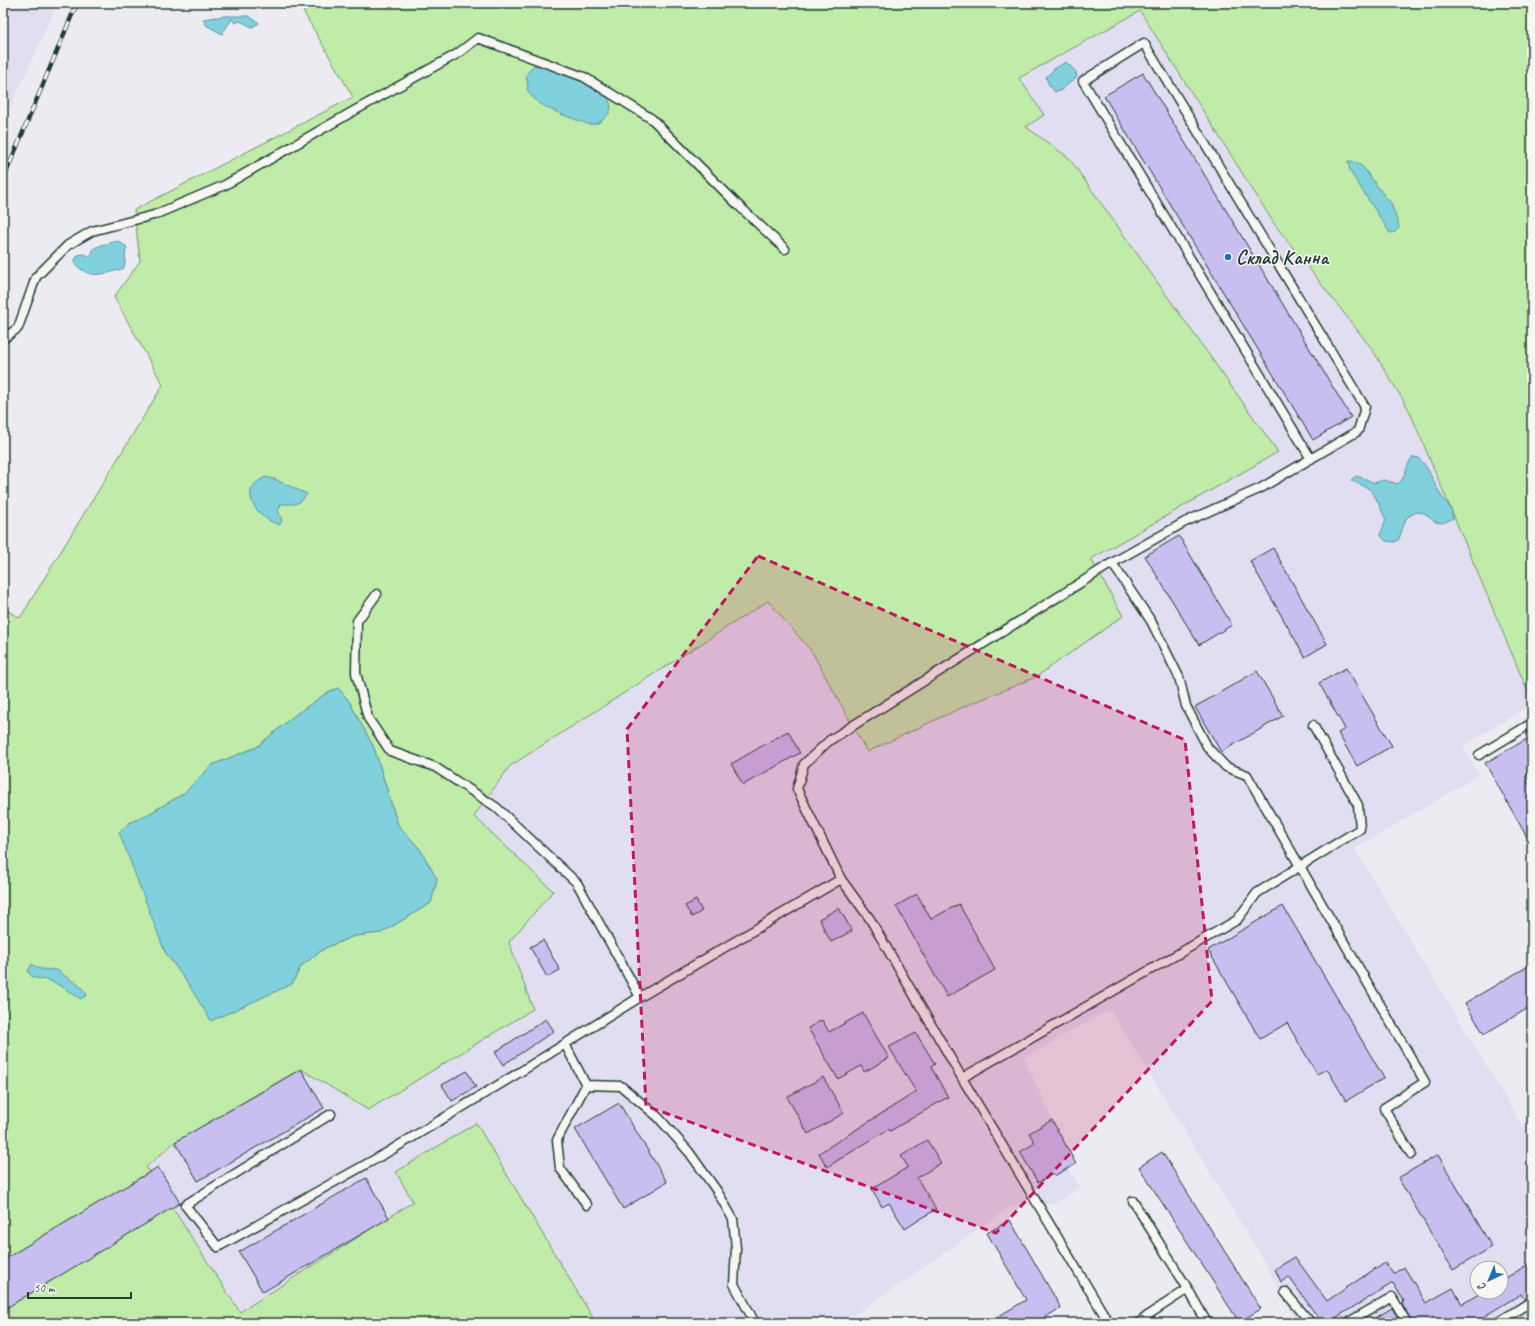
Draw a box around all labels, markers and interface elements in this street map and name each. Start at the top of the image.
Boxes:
place label: Склад Канна [1236,245,1330,270]
marker: Склад Канна [1223,252,1233,262]
north arrow [1469,1260,1509,1300]
scale bar [28,1274,131,1300]
text: С [1474,1279,1489,1294]
text: 50 m [34,1280,56,1296]

